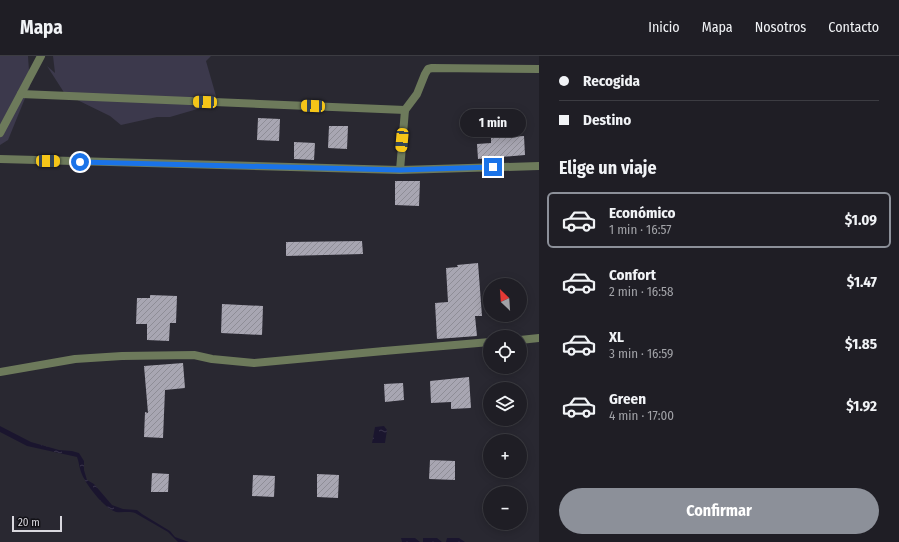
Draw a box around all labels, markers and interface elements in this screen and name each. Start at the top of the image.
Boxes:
text: Mapa [20,16,63,39]
text: Inicio [648,19,680,36]
text: Mapa [702,19,733,36]
text: Nosotros [755,19,806,36]
text: Contacto [828,19,879,36]
text: Recogida [583,72,640,90]
car [193,96,217,108]
car [301,100,325,112]
callout: 1 min [460,109,526,137]
text: Destino [583,111,631,129]
text: 1 min [479,115,507,130]
car [395,128,409,152]
route start [71,153,89,171]
car [36,155,60,167]
text: Elige un viaje [559,157,657,179]
route end [484,158,502,176]
icon: car [561,202,597,238]
text: Económico [609,204,676,222]
text: $1.09 [845,211,877,229]
text: 1 min · 16:57 [609,222,671,237]
icon: car [561,264,597,300]
text: Confort [609,266,656,284]
text: $1.47 [847,273,877,291]
north arrow [483,278,527,322]
map controls [483,278,527,530]
text: 2 min · 16:58 [609,284,674,299]
icon: car [561,326,597,362]
text: XL [609,328,624,346]
button: locate [483,330,527,374]
text: $1.85 [845,335,877,353]
text: 3 min · 16:59 [609,346,673,361]
button: layers [483,382,527,426]
icon: car [561,388,597,424]
text: Green [609,390,646,408]
text: $1.92 [846,397,877,415]
text: 4 min · 17:00 [609,408,674,423]
button: + [483,434,527,478]
button: − [483,486,527,530]
button: Confirmar [559,488,879,534]
scale bar [12,514,62,533]
text: 20 m [18,516,40,529]

